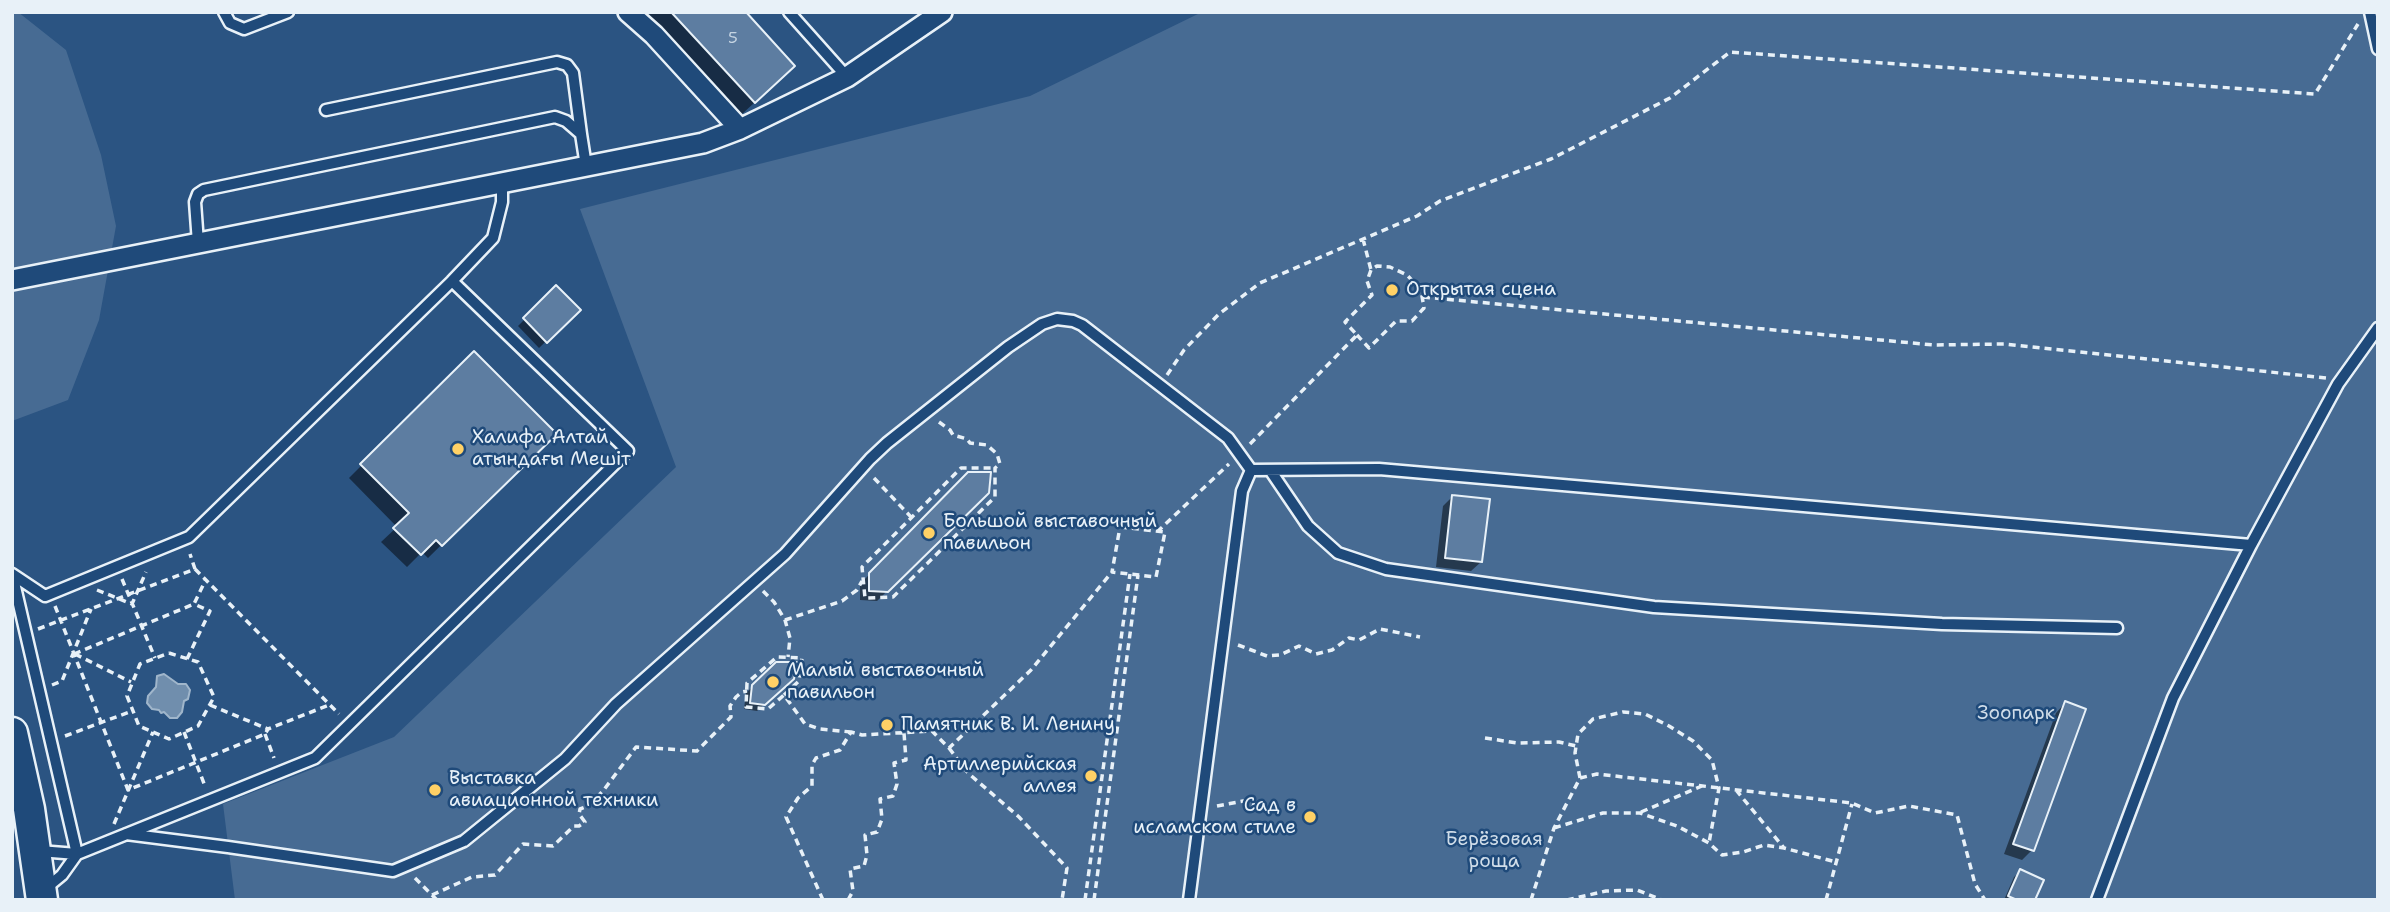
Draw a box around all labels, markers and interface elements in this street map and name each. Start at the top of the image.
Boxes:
house number: 5 [728,29,738,49]
place label: Открытая сцена [1406,279,1556,301]
marker: Открытая сцена [1384,282,1400,298]
place label: Халифа Алтай атындағы Мешіт [472,427,631,471]
marker: Халифа Алтай атындағы Мешіт [450,441,466,457]
place label: Большой выставочный павильон [943,511,1157,555]
marker: Большой выставочный павильон [921,525,937,541]
place label: Малый выставочный павильон [787,660,984,704]
marker: Малый выставочный павильон [765,674,781,690]
park label: Зоопарк [1977,703,2055,725]
place label: Памятник В. И. Ленину [901,714,1115,736]
marker: Памятник В. И. Ленину [879,717,895,733]
place label: Артиллерийская аллея [923,754,1077,798]
place label: Выставка авиационной техники [449,768,659,812]
marker: Артиллерийская аллея [1083,768,1099,784]
marker: Выставка авиационной техники [427,782,443,798]
place label: Сад в исламском стиле [1133,795,1296,839]
marker: Сад в исламском стиле [1302,809,1318,825]
park label: Берёзовая роща [1445,829,1543,873]

